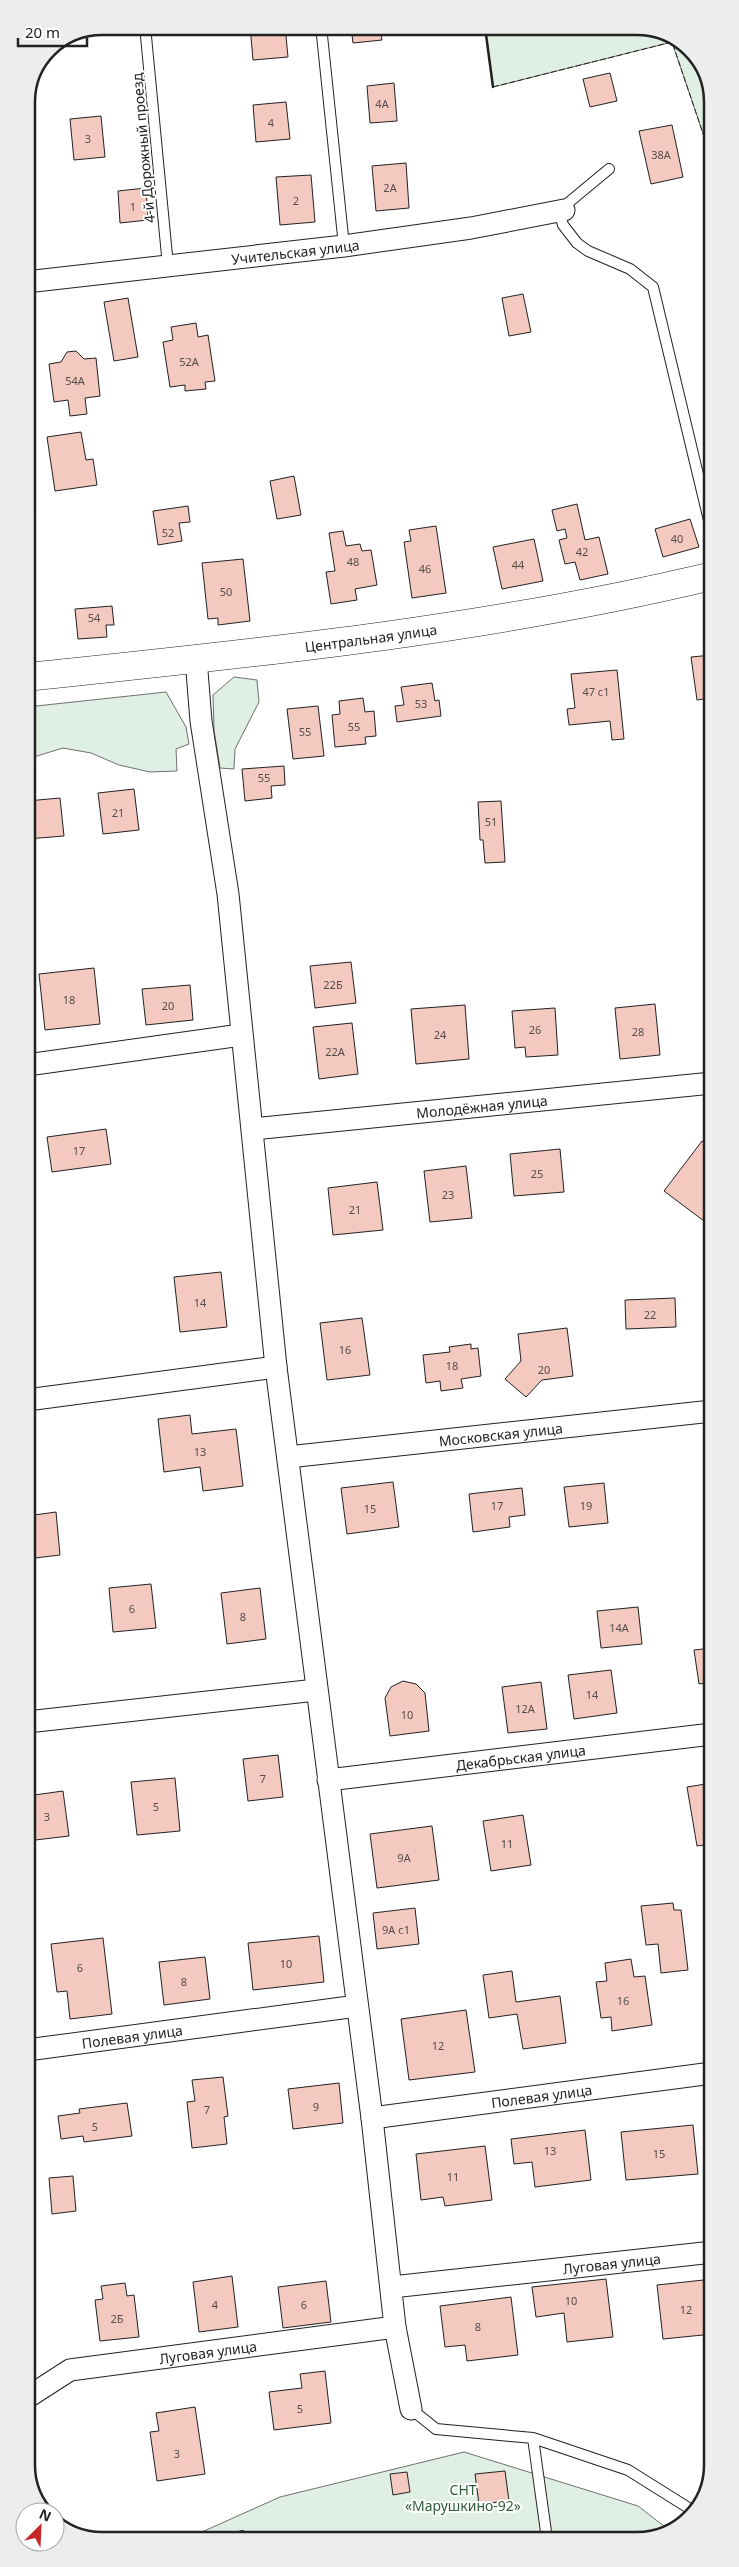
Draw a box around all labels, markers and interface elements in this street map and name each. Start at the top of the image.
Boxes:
scale bar [18,15,86,47]
text: 20 m [25,22,60,42]
street label: 4-й Дорожный проезд [127,72,159,224]
house number: 4А [375,96,390,111]
house number: 4 [268,115,275,130]
house number: 3 [85,131,91,146]
house number: 38А [651,147,672,162]
house number: 2А [383,180,398,195]
house number: 2 [293,193,299,208]
house number: 1 [130,199,136,214]
street label: Учительская улица [230,234,360,268]
house number: 52А [179,354,200,369]
house number: 54А [65,373,86,388]
house number: 52 [162,525,174,540]
house number: 40 [671,531,683,546]
house number: 42 [576,544,588,559]
house number: 48 [347,554,359,569]
house number: 44 [512,557,525,572]
house number: 46 [419,561,431,576]
house number: 50 [220,584,232,599]
house number: 54 [88,610,101,625]
street label: Центральная улица [304,619,438,656]
house number: 47 с1 [582,684,610,699]
house number: 53 [415,696,427,711]
house number: 55 [348,719,360,734]
house number: 55 [299,724,311,739]
house number: 55 [258,770,270,785]
house number: 21 [112,805,124,820]
house number: 51 [485,814,497,829]
house number: 22Б [323,977,343,992]
house number: 18 [63,992,75,1007]
house number: 20 [162,998,174,1013]
house number: 26 [529,1022,541,1037]
house number: 28 [632,1024,644,1039]
house number: 24 [434,1027,447,1042]
house number: 22А [325,1044,346,1059]
street label: Молодёжная улица [415,1090,548,1122]
house number: 17 [73,1143,85,1158]
house number: 25 [531,1166,543,1181]
house number: 23 [442,1187,454,1202]
house number: 21 [349,1202,361,1217]
house number: 14 [194,1295,207,1310]
house number: 22 [644,1307,656,1322]
house number: 16 [339,1342,351,1357]
house number: 18 [446,1358,458,1373]
house number: 20 [538,1362,550,1377]
street label: Московская улица [438,1418,564,1450]
house number: 13 [194,1444,206,1459]
house number: 17 [491,1498,503,1513]
house number: 19 [580,1498,592,1513]
house number: 15 [364,1501,376,1516]
house number: 6 [129,1601,135,1616]
house number: 8 [240,1609,246,1624]
house number: 14А [609,1620,630,1635]
house number: 14 [586,1687,599,1702]
house number: 12А [515,1701,536,1716]
house number: 10 [401,1707,413,1722]
street label: Декабрьская улица [455,1740,587,1774]
house number: 7 [260,1771,266,1786]
house number: 5 [153,1799,159,1814]
house number: 3 [44,1809,50,1824]
house number: 11 [501,1836,513,1851]
house number: 9А [397,1850,412,1865]
house number: 9А с1 [382,1922,410,1937]
house number: 10 [280,1956,292,1971]
house number: 6 [77,1960,83,1975]
house number: 8 [181,1974,187,1989]
house number: 16 [617,1993,629,2008]
street label: Полевая улица [80,2020,184,2052]
house number: 12 [432,2038,444,2053]
street label: Полевая улица [490,2079,593,2112]
house number: 9 [313,2099,319,2114]
house number: 7 [204,2102,210,2117]
house number: 5 [92,2119,98,2134]
house number: 13 [544,2143,556,2158]
house number: 15 [653,2146,665,2161]
house number: 11 [447,2169,459,2184]
street label: Луговая улица [562,2248,662,2278]
house number: 10 [565,2293,577,2308]
house number: 4 [212,2297,219,2312]
house number: 6 [301,2297,307,2312]
house number: 12 [680,2302,692,2317]
house number: 2Б [110,2311,124,2326]
house number: 8 [475,2319,481,2334]
street label: Луговая улица [158,2336,258,2368]
house number: 5 [297,2401,303,2416]
house number: 3 [174,2446,180,2461]
park label: СНТ «Марушкино-92» [405,2480,521,2515]
north arrow [15,2502,65,2552]
text: N [36,2504,55,2526]

